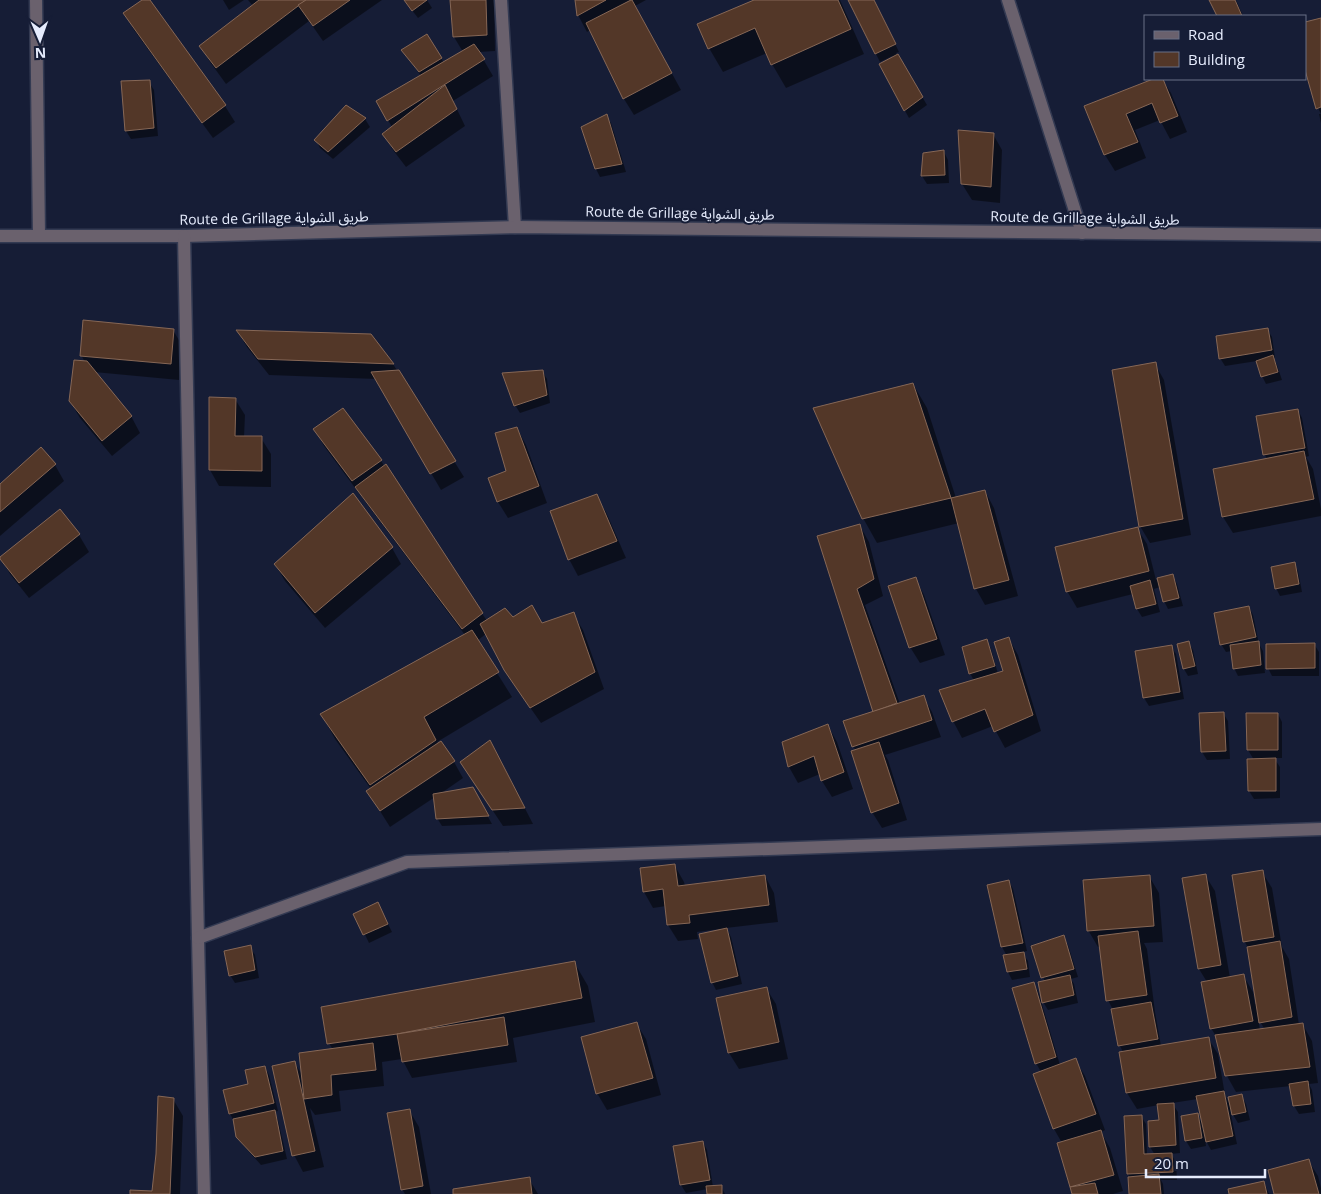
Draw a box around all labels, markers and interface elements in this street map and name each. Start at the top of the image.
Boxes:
north arrow [15,15,65,65]
legend [1144,15,1306,80]
text: Road [1188,24,1224,44]
text: N [34,44,46,63]
text: Building [1188,49,1245,69]
street label: Route de Grillage طريق الشواية [585,201,775,225]
street label: Route de Grillage طريق الشواية [179,206,369,230]
street label: Route de Grillage طريق الشواية [990,206,1180,230]
scale bar [1146,1146,1265,1178]
text: 20 m [1154,1153,1189,1173]

